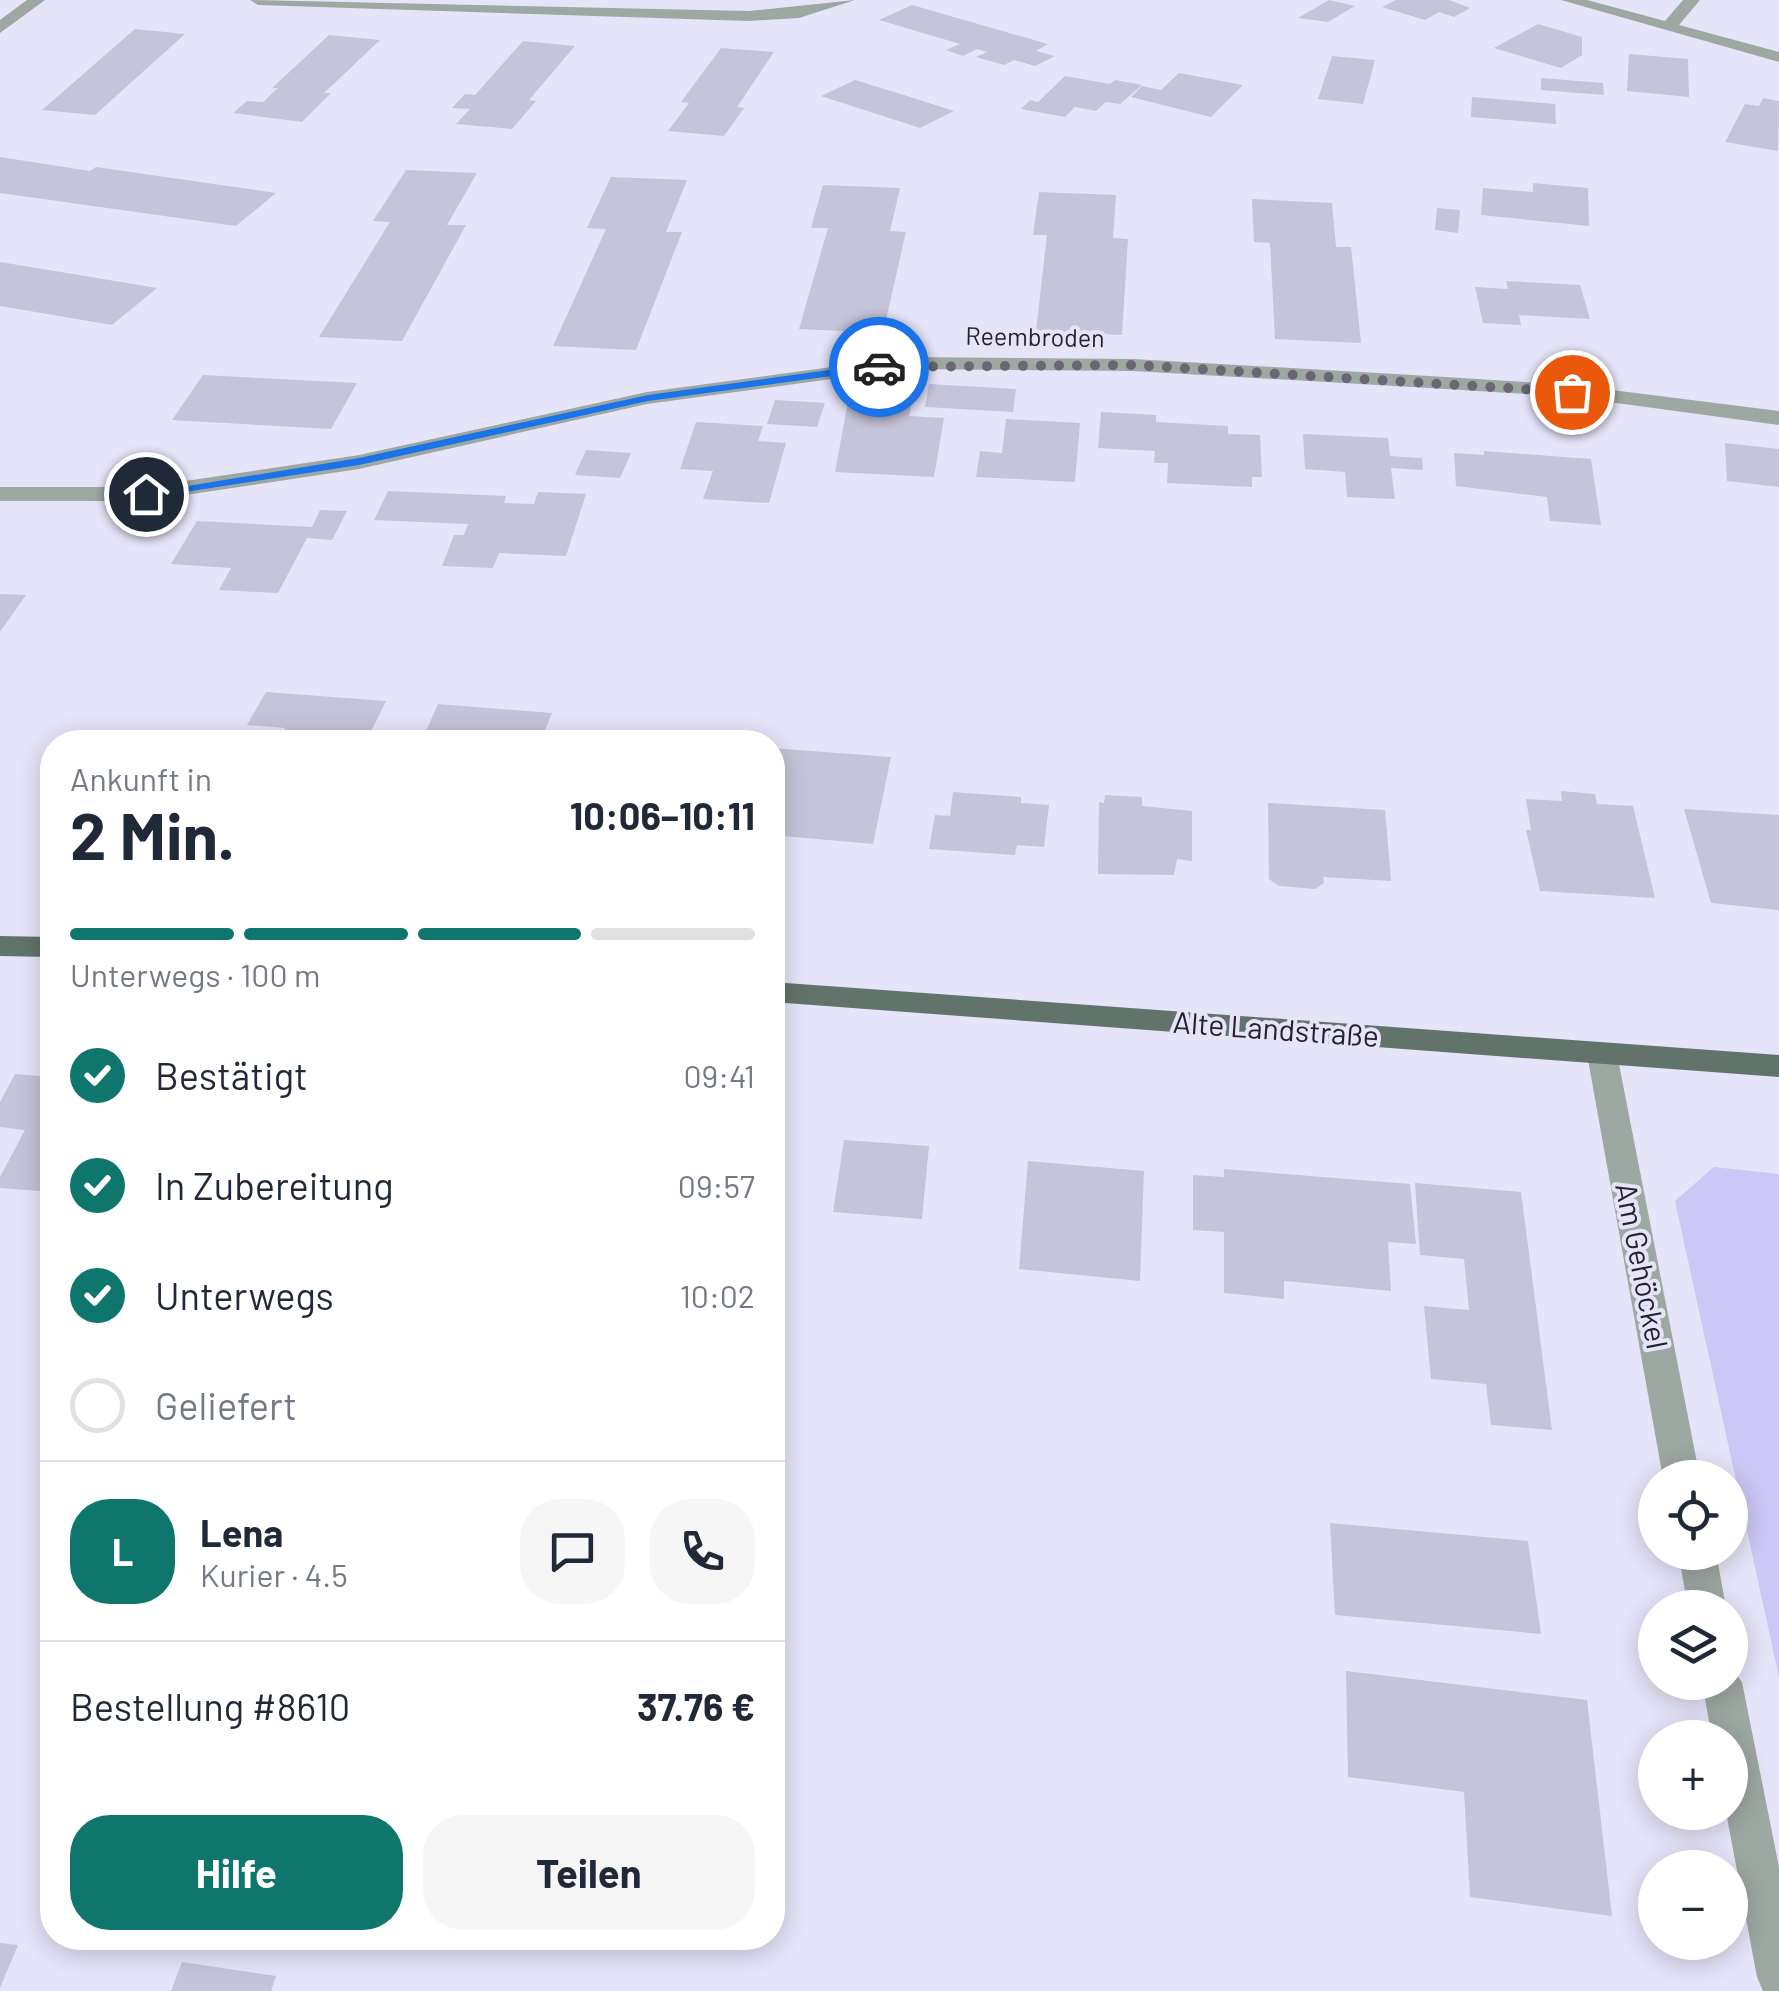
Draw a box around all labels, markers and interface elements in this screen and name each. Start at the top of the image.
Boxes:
courier [829,317,929,417]
street label: Reembroden [965,320,1105,352]
icon: car [852,340,907,395]
pin [1530,350,1615,435]
icon: bag [1545,365,1600,420]
pin [104,452,189,537]
icon: home [119,467,174,522]
text: Ankunft in [70,759,212,797]
text: 10:06–10:11 [570,792,755,838]
text: 2 Min. [70,795,235,873]
text: Unterwegs · 100 m [70,955,320,993]
street label: Alte Landstraße [1172,1003,1380,1053]
icon: check [70,1048,125,1103]
text: Bestätigt [155,1052,308,1098]
text: 09:41 [684,1056,755,1094]
icon: check [70,1158,125,1213]
text: In Zubereitung [155,1162,394,1208]
text: 09:57 [678,1166,755,1204]
street label: Am Gehöckel [1609,1180,1677,1352]
icon: check [70,1268,125,1323]
text: Unterwegs [155,1272,334,1318]
text: 10:02 [680,1276,755,1314]
text: Geliefert [155,1382,297,1428]
map controls [1638,1460,1748,1960]
button: locate [1638,1460,1748,1570]
button: chat [520,1499,625,1604]
button: phone [650,1499,755,1604]
text: Lena [200,1509,283,1555]
text: L [112,1528,133,1574]
text: Kurier · 4.5 [200,1555,348,1593]
button: layers [1638,1590,1748,1700]
text: Bestellung #8610 [70,1683,350,1729]
text: 37.76 € [637,1683,755,1729]
button: + [1638,1720,1748,1830]
button: Hilfe [70,1815,403,1930]
button: Teilen [423,1815,755,1930]
button: − [1638,1850,1748,1960]

